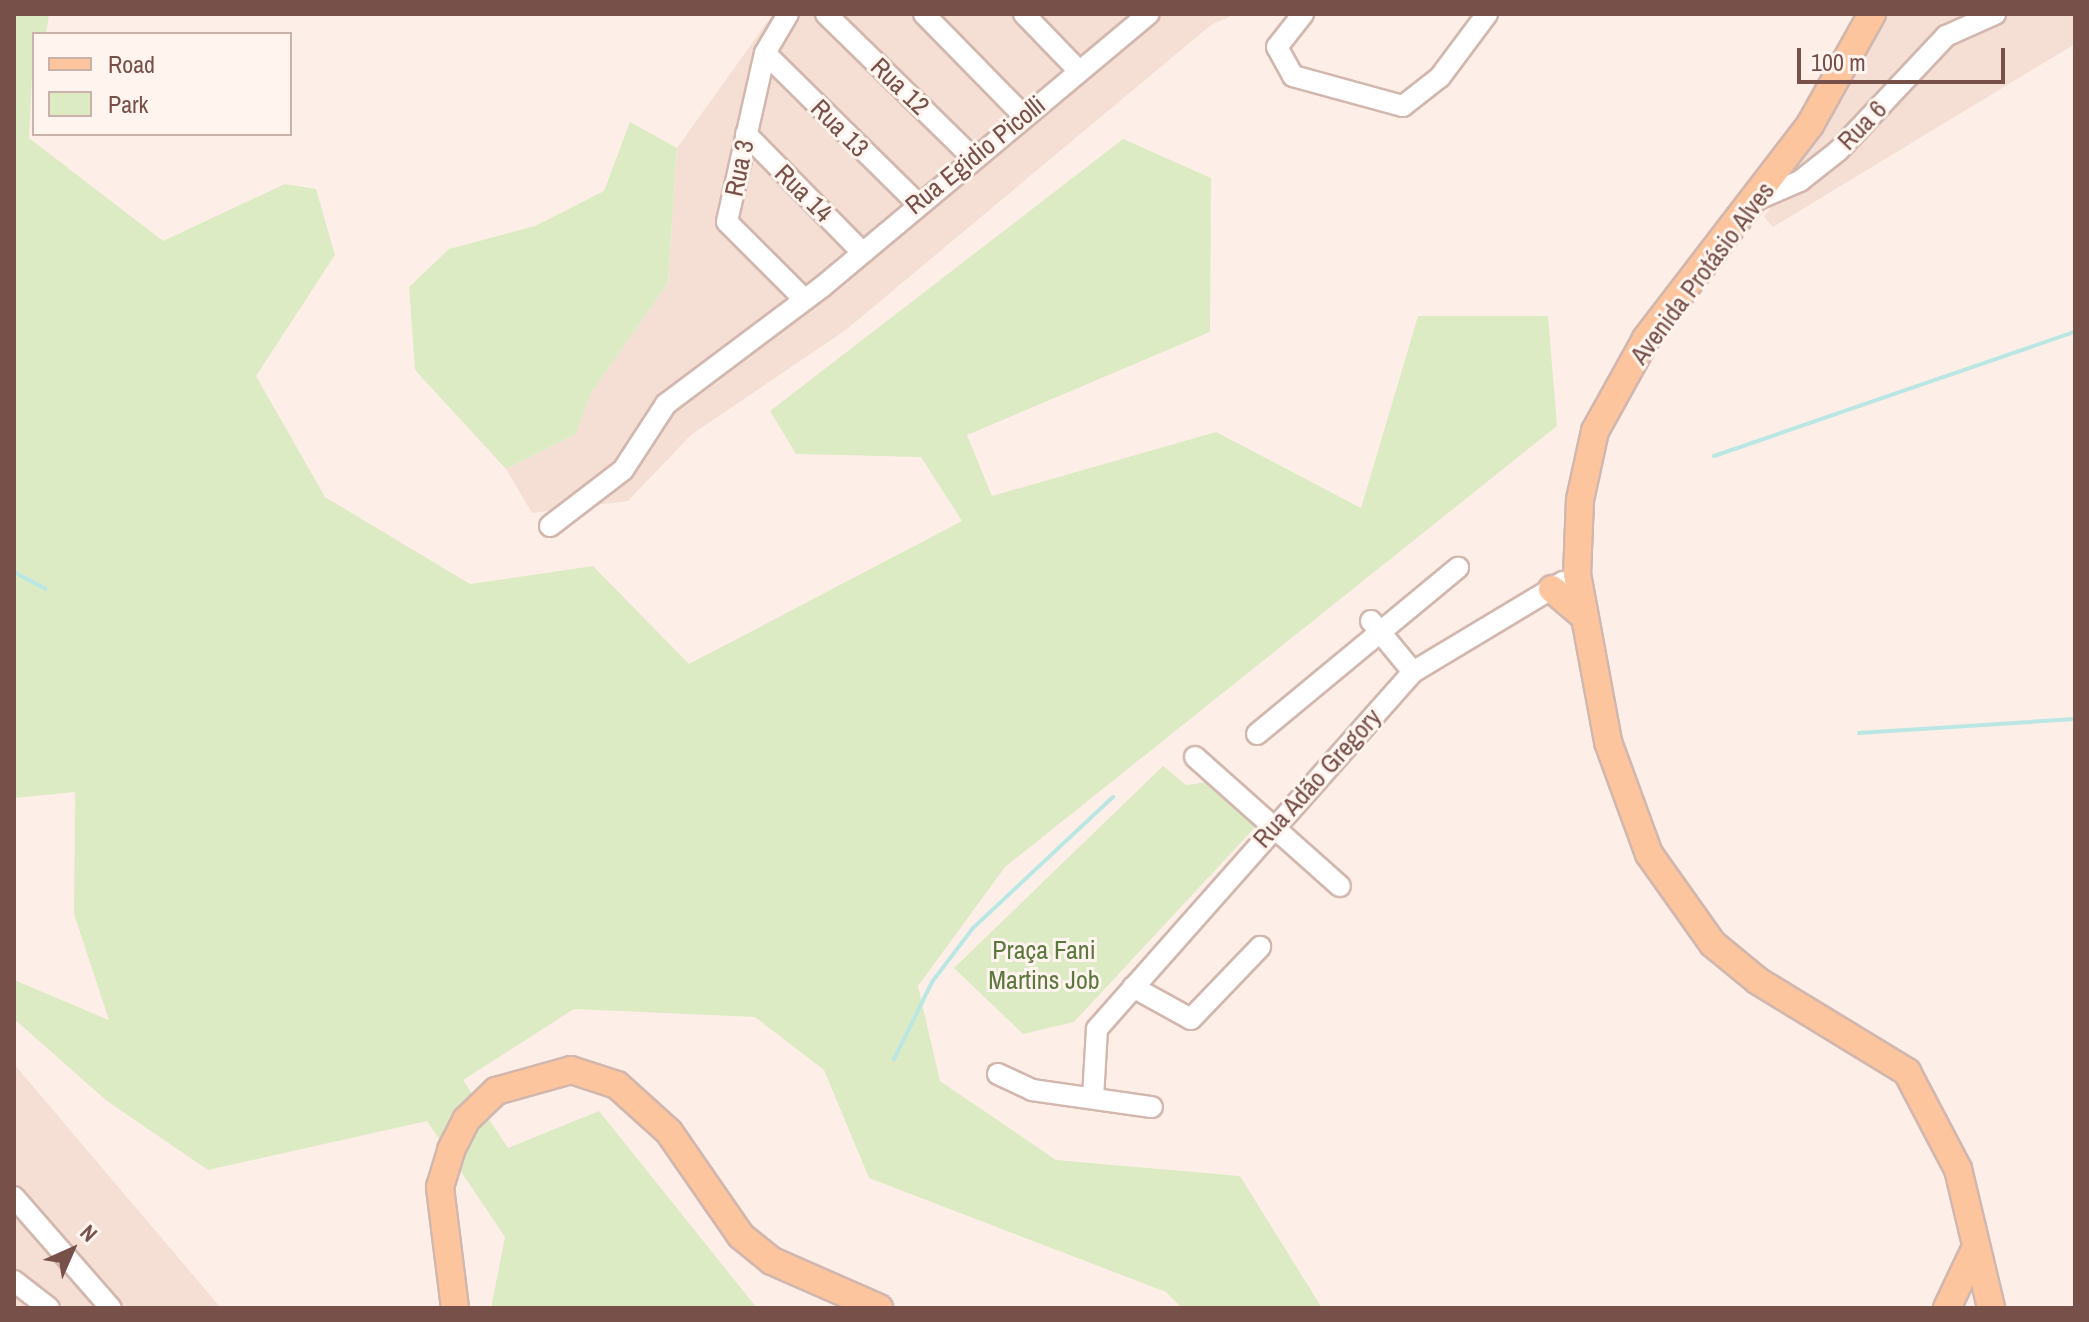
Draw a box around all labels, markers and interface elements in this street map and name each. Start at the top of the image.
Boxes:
legend [32,32,292,136]
scale bar [1801,32,2009,82]
text: 100 m [1811,46,1866,78]
text: Road [108,48,155,80]
street label: Rua 12 [864,51,936,121]
text: Park [108,88,148,120]
street label: Rua Egidio Picolli [899,89,1051,221]
street label: Rua 13 [805,93,875,163]
street label: Rua 6 [1831,94,1893,156]
street label: Rua 3 [718,137,760,199]
street label: Rua 14 [769,158,839,228]
street label: Avenida Protásio Alves [1623,175,1781,371]
street label: Rua Adão Gregory [1246,702,1388,854]
park label: Praça Fani Martins Job [988,934,1100,996]
north arrow [32,1210,112,1290]
text: N [74,1218,104,1248]

